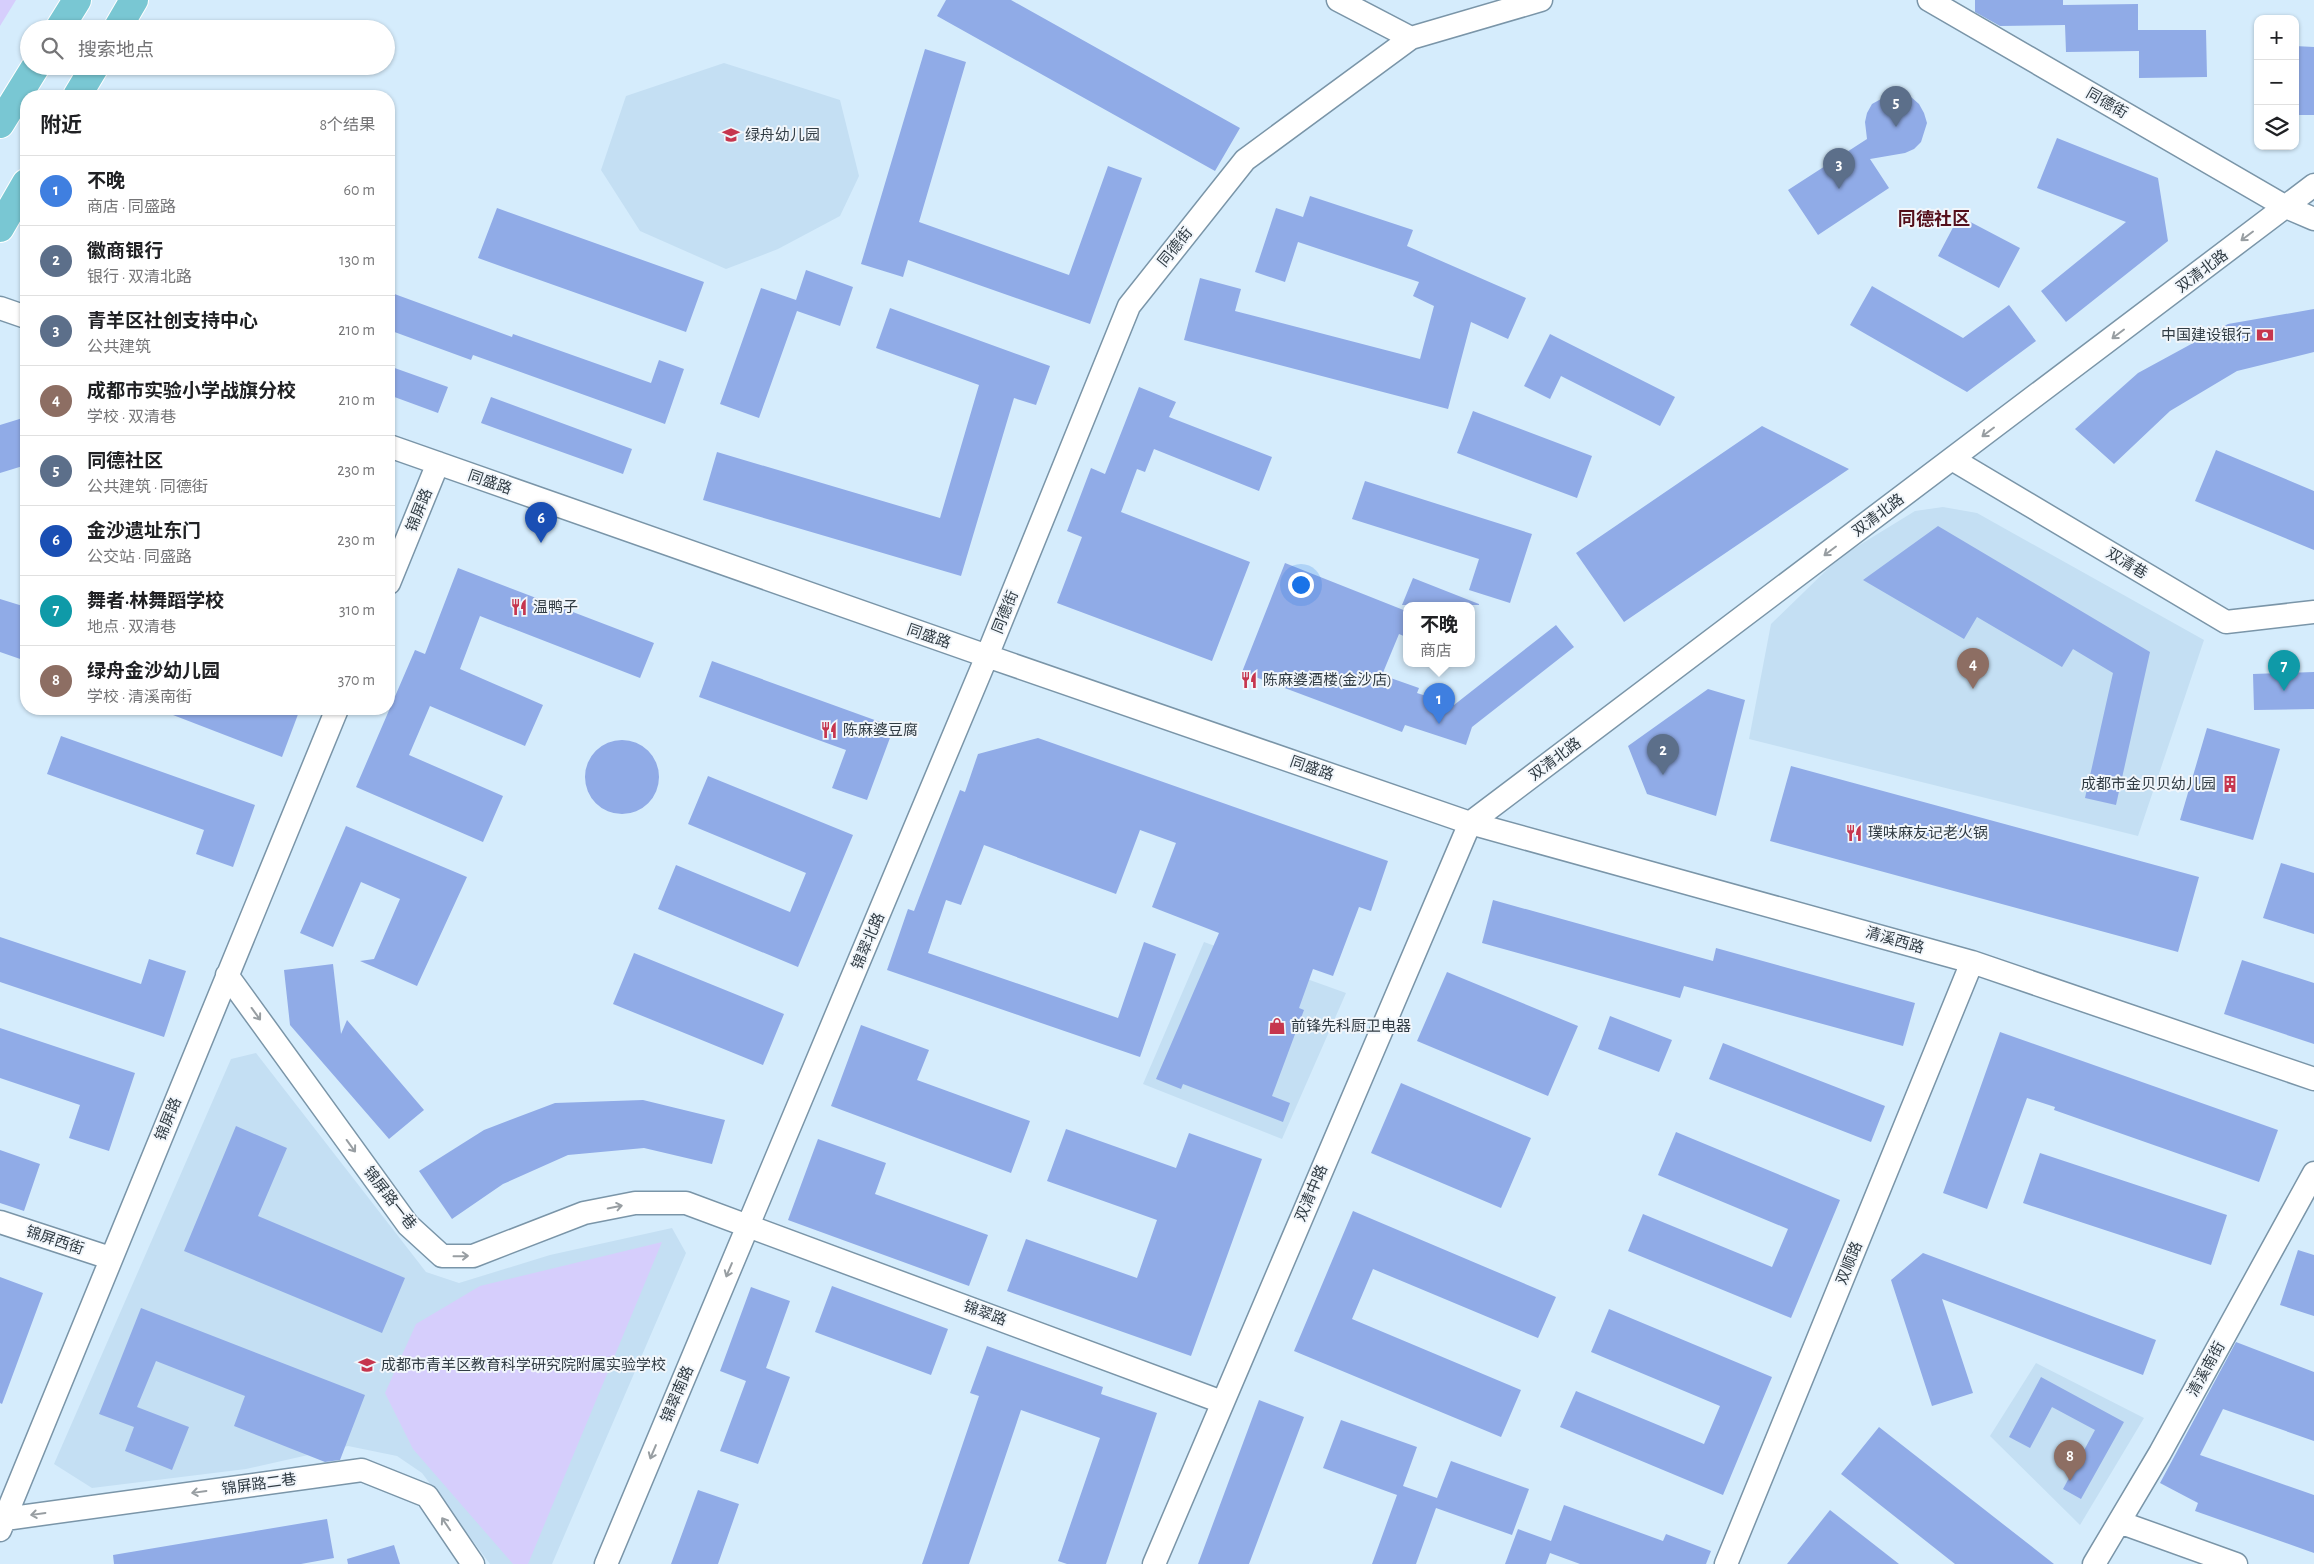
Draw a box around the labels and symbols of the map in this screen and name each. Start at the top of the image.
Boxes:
street label: 同德街 [2084,84,2131,121]
pin: 5 [1880,86,1912,127]
school or university icon: 绿舟幼儿园 [721,125,741,145]
place label: 绿舟幼儿园 [745,127,820,143]
pin: 3 [1823,148,1855,189]
district label: 同德社区 [1898,209,1970,229]
street label: 同德街 [1154,224,1195,270]
one-way arrow [2241,231,2254,242]
street label: 双清北路 [2173,246,2231,295]
bank icon: 中国建设银行 [2255,325,2275,345]
place label: 中国建设银行 [2161,327,2251,343]
one-way arrow [2111,329,2125,339]
one-way arrow [1981,427,1995,437]
street label: 同盛路 [466,466,514,497]
street label: 锦屏路 [403,486,435,534]
street label: 双清北路 [1849,490,1907,539]
pin: 6 [525,502,557,543]
street label: 双清巷 [2104,545,2150,581]
one-way arrow [1823,546,1837,556]
your location [1288,572,1314,598]
street label: 同德街 [988,588,1021,636]
restaurant icon: 温鸭子 [509,597,529,617]
place label: 温鸭子 [533,599,578,615]
street label: 同盛路 [905,620,953,651]
pin: 4 [1957,648,1989,689]
pin: 7 [2268,650,2300,691]
restaurant icon: 陈麻婆酒楼(金沙店) [1239,670,1259,690]
place label: 陈麻婆酒楼(金沙店) [1263,672,1392,688]
pin: 1 [1423,683,1455,724]
restaurant icon: 陈麻婆豆腐 [819,720,839,740]
place label: 陈麻婆豆腐 [843,722,918,738]
street label: 双清北路 [1526,734,1584,783]
pin: 2 [1647,734,1679,775]
street label: 同盛路 [1288,752,1336,783]
building icon: 成都市金贝贝幼儿园 [2220,774,2240,794]
place label: 成都市金贝贝幼儿园 [2081,776,2216,792]
restaurant icon: 璞味麻友记老火锅 [1844,823,1864,843]
place label: 璞味麻友记老火锅 [1868,825,1988,841]
street label: 锦翠北路 [848,910,887,972]
street label: 清溪西路 [1864,924,1926,956]
one-way arrow [251,1007,261,1021]
shop icon: 前锋先科厨卫电器 [1267,1016,1287,1036]
place label: 前锋先科厨卫电器 [1291,1018,1411,1034]
street label: 锦屏路 [152,1095,184,1143]
one-way arrow [346,1139,356,1153]
street label: 双清中路 [1292,1162,1330,1224]
street label: 锦屏路一巷 [361,1164,419,1232]
one-way arrow [607,1202,623,1211]
street label: 锦屏西街 [24,1223,86,1257]
street label: 双顺路 [1833,1239,1865,1287]
one-way arrow [452,1251,469,1261]
one-way arrow [724,1262,733,1277]
street label: 锦翠路 [961,1298,1009,1328]
street label: 清溪南街 [2184,1339,2228,1399]
school or university icon: 成都市青羊区教育科学研究院附属实验学校 [357,1355,377,1375]
place label: 成都市青羊区教育科学研究院附属实验学校 [381,1356,666,1373]
street label: 锦翠南路 [658,1363,696,1425]
pin: 8 [2054,1440,2086,1481]
one-way arrow [647,1444,657,1459]
street label: 锦屏路二巷 [221,1471,297,1497]
one-way arrow [192,1487,208,1497]
one-way arrow [31,1509,47,1519]
one-way arrow [441,1517,451,1531]

